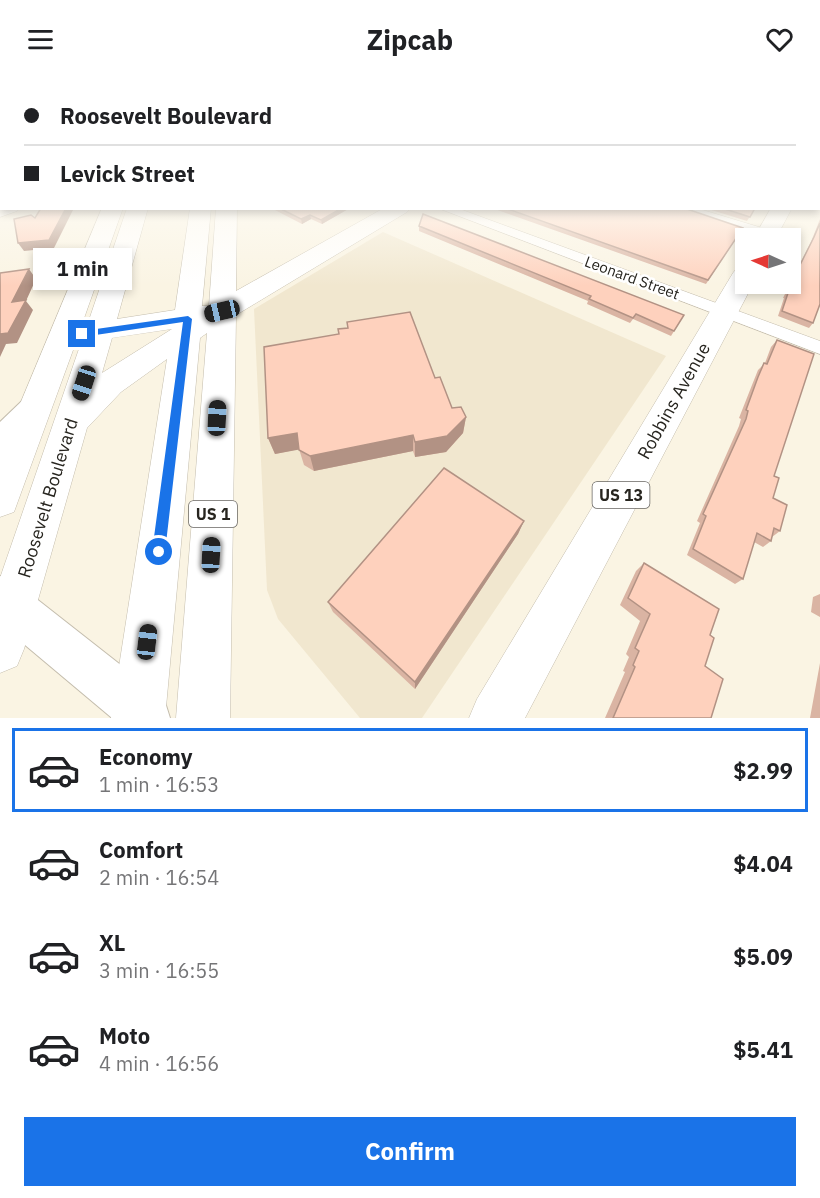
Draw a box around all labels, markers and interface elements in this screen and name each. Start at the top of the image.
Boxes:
text: Zipcab [367,22,453,57]
icon: menu [24,23,57,56]
icon: heart [763,23,796,56]
text: Roosevelt Boulevard [60,101,272,130]
text: Levick Street [60,159,195,188]
north arrow [735,228,801,294]
map controls [735,228,801,294]
callout: 1 min [32,247,132,289]
street label: Leonard Street [582,252,682,303]
text: 1 min [56,255,109,282]
car [202,298,242,324]
route end [68,320,95,347]
street label: Robbins Avenue [632,338,715,463]
car [70,363,98,403]
car [207,400,227,436]
street label: Roosevelt Boulevard [12,415,83,581]
road number: US 13 [592,482,650,508]
road number: US 1 [189,501,237,527]
car [201,537,221,573]
route start [145,538,172,565]
car [136,623,158,661]
text: Economy [99,742,193,771]
icon: car [27,743,81,797]
text: $2.99 [733,756,793,785]
text: 1 min · 16:53 [99,771,219,798]
text: Comfort [99,835,183,864]
icon: car [27,836,81,890]
text: $4.04 [733,849,793,878]
text: 2 min · 16:54 [99,864,219,891]
text: XL [99,928,125,957]
icon: car [27,929,81,983]
text: $5.09 [733,942,793,971]
text: 3 min · 16:55 [99,957,219,984]
text: Moto [99,1021,150,1050]
icon: car [27,1022,81,1076]
text: $5.41 [733,1035,793,1064]
text: 4 min · 16:56 [99,1050,219,1077]
button: Confirm [24,1117,796,1186]

